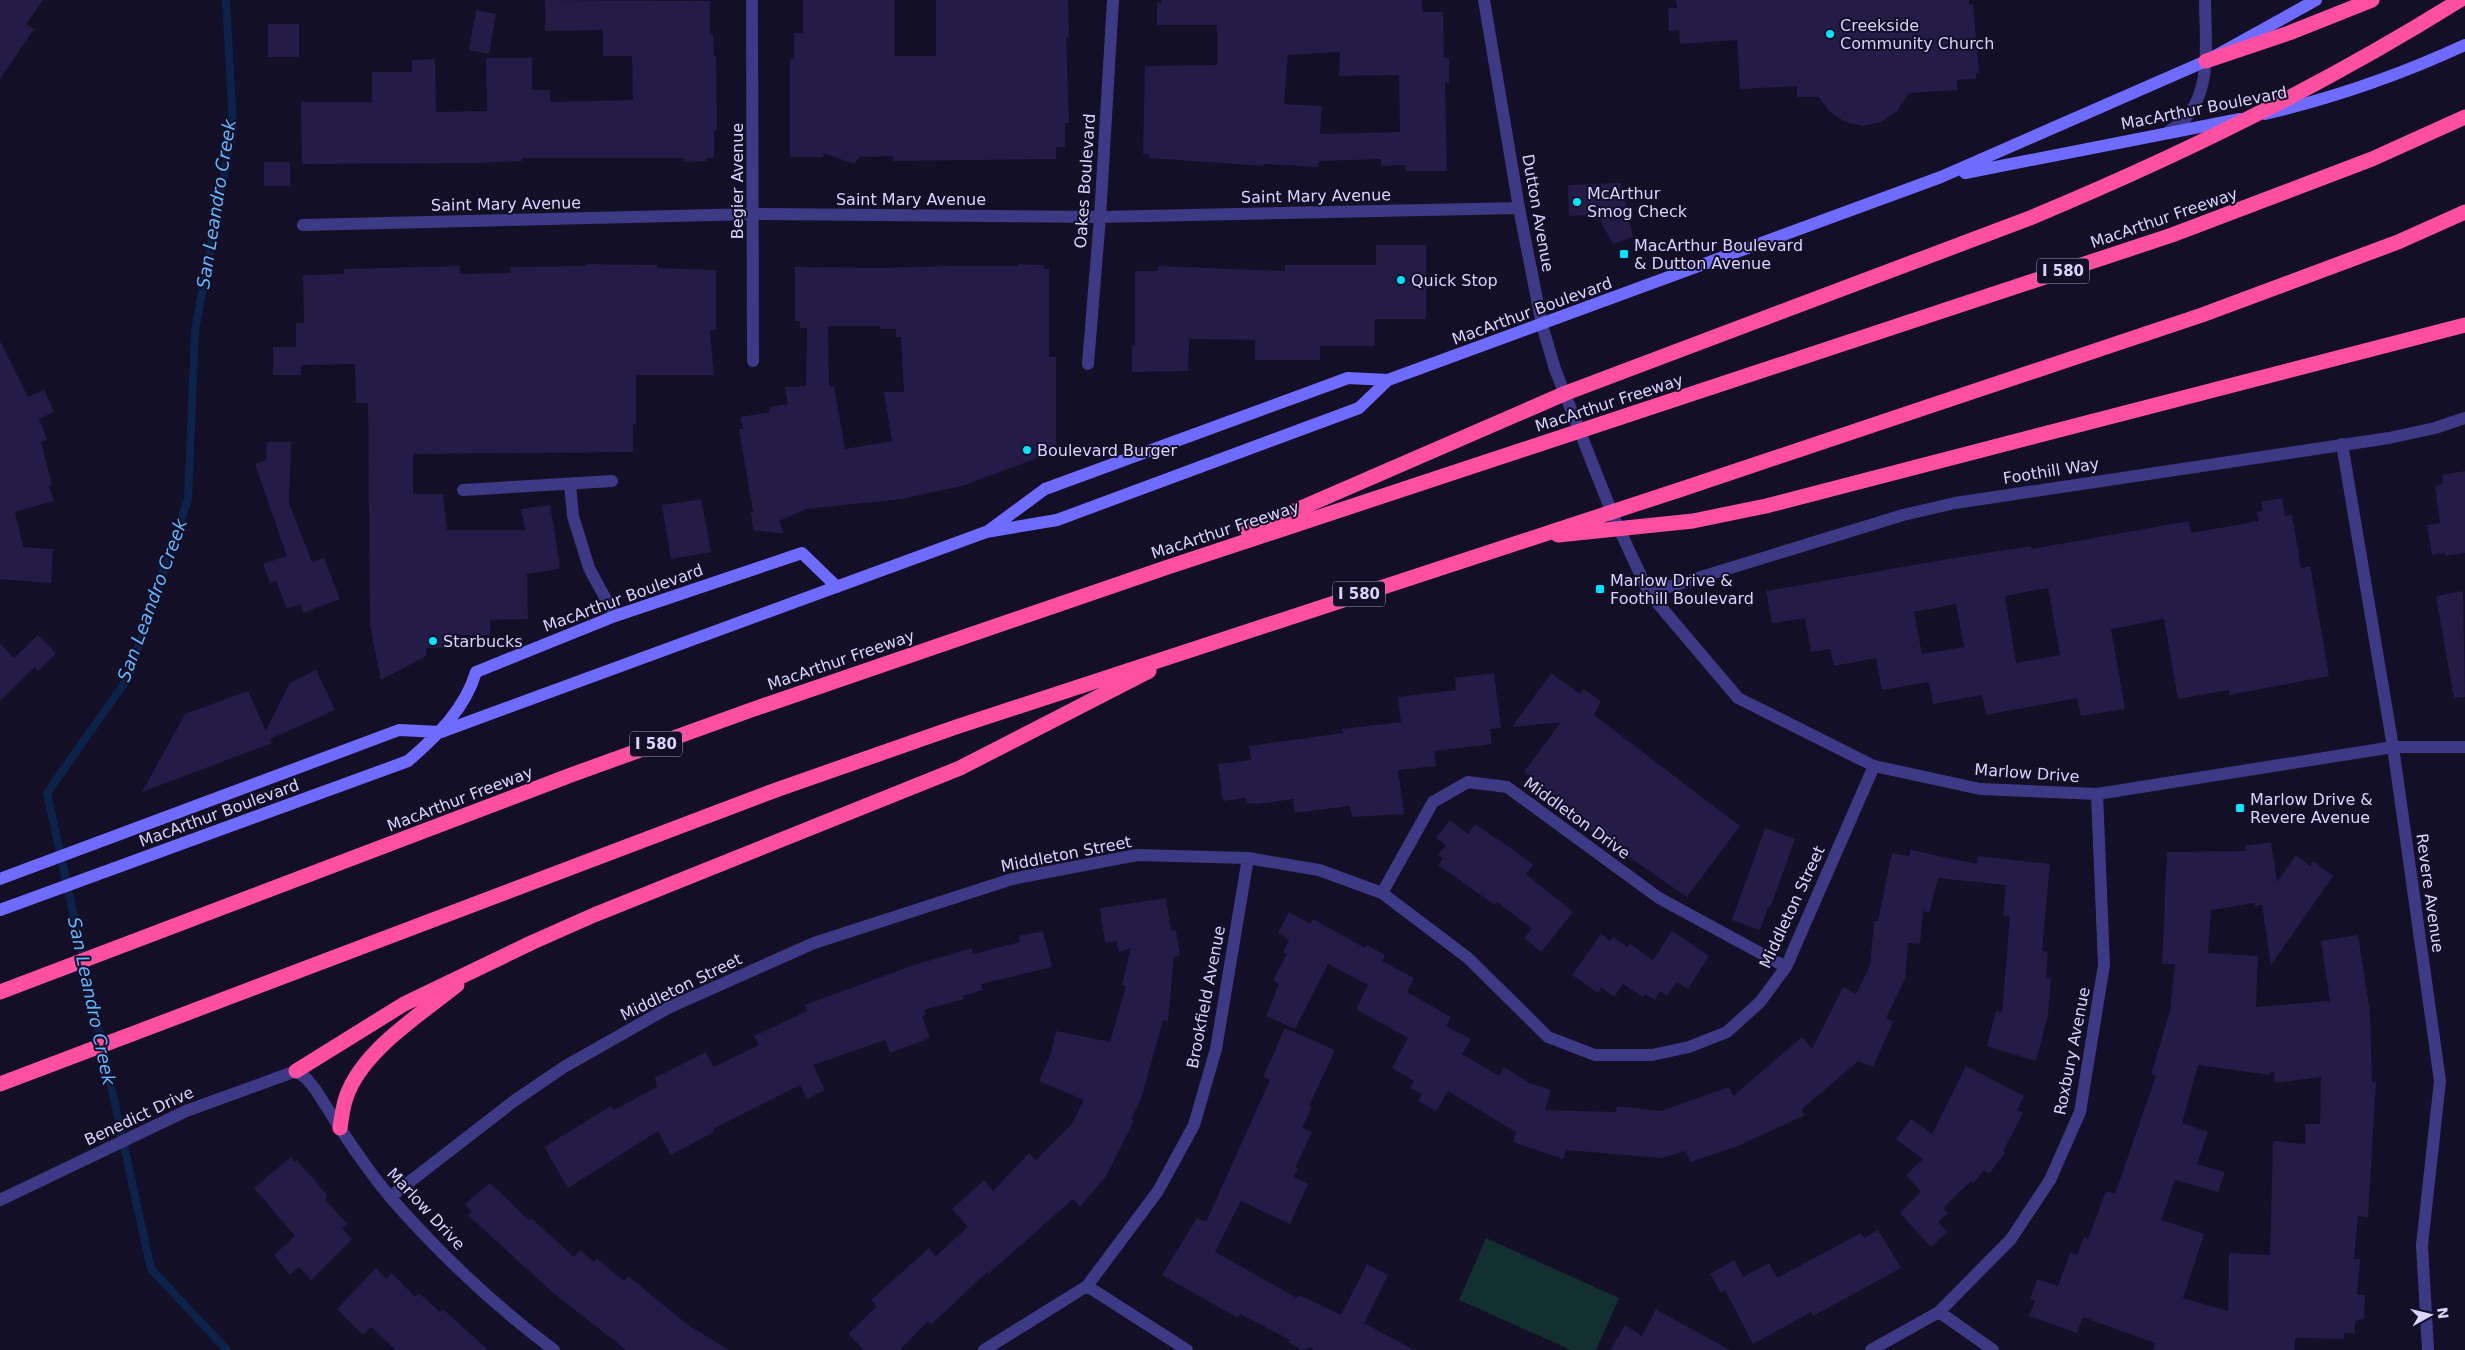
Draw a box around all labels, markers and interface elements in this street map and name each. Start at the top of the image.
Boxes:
place label: Creekside Community Church [1840,16,1994,53]
marker: Creekside Community Church [1824,28,1836,40]
street label: MacArthur Boulevard [2119,83,2289,133]
street label: Oakes Boulevard [1071,113,1099,249]
water label: San Leandro Creek [192,116,240,290]
street label: Begier Avenue [728,123,747,239]
street label: Dutton Avenue [1518,153,1558,273]
place label: McArthur Smog Check [1587,184,1688,221]
street label: MacArthur Freeway [2088,184,2240,252]
street label: Saint Mary Avenue [1241,185,1391,207]
street label: Saint Mary Avenue [836,190,986,209]
street label: Saint Mary Avenue [431,193,581,215]
marker: McArthur Smog Check [1571,196,1583,208]
place label: MacArthur Boulevard & Dutton Avenue [1634,236,1803,273]
marker: MacArthur Boulevard & Dutton Avenue [1618,248,1630,260]
road number: I 580 [2037,258,2089,284]
place label: Quick Stop [1411,271,1498,290]
street label: MacArthur Boulevard [1449,273,1615,349]
marker: Quick Stop [1395,274,1407,286]
street label: MacArthur Freeway [1533,370,1685,436]
place label: Boulevard Burger [1037,441,1177,460]
marker: Boulevard Burger [1021,444,1033,456]
street label: Foothill Way [2002,454,2100,488]
street label: MacArthur Freeway [1149,497,1301,563]
water label: San Leandro Creek [113,514,192,684]
street label: MacArthur Boulevard [540,560,706,636]
place label: Marlow Drive & Foothill Boulevard [1610,571,1754,608]
road number: I 580 [1333,582,1385,606]
marker: Marlow Drive & Foothill Boulevard [1594,583,1606,595]
street label: MacArthur Freeway [765,626,917,694]
place label: Starbucks [443,632,523,651]
marker: Starbucks [427,635,439,647]
road number: I 580 [630,732,682,756]
street label: Marlow Drive [1974,760,2080,786]
street label: MacArthur Freeway [384,762,536,836]
street label: Middleton Drive [1520,773,1634,863]
street label: MacArthur Boulevard [136,775,302,851]
place label: Marlow Drive & Revere Avenue [2250,790,2373,827]
marker: Marlow Drive & Revere Avenue [2234,802,2246,814]
street label: Middleton Street [999,832,1133,876]
street label: Revere Avenue [2412,832,2448,954]
street label: Middleton Street [1755,843,1829,971]
water label: San Leandro Creek [64,915,120,1088]
street label: Brookfield Avenue [1183,924,1229,1070]
street label: Middleton Street [617,949,745,1025]
street label: Roxbury Avenue [2050,985,2094,1117]
street label: Benedict Drive [81,1082,197,1150]
street label: Marlow Drive [383,1164,469,1254]
north arrow [2405,1290,2455,1340]
text: N [2434,1306,2452,1320]

